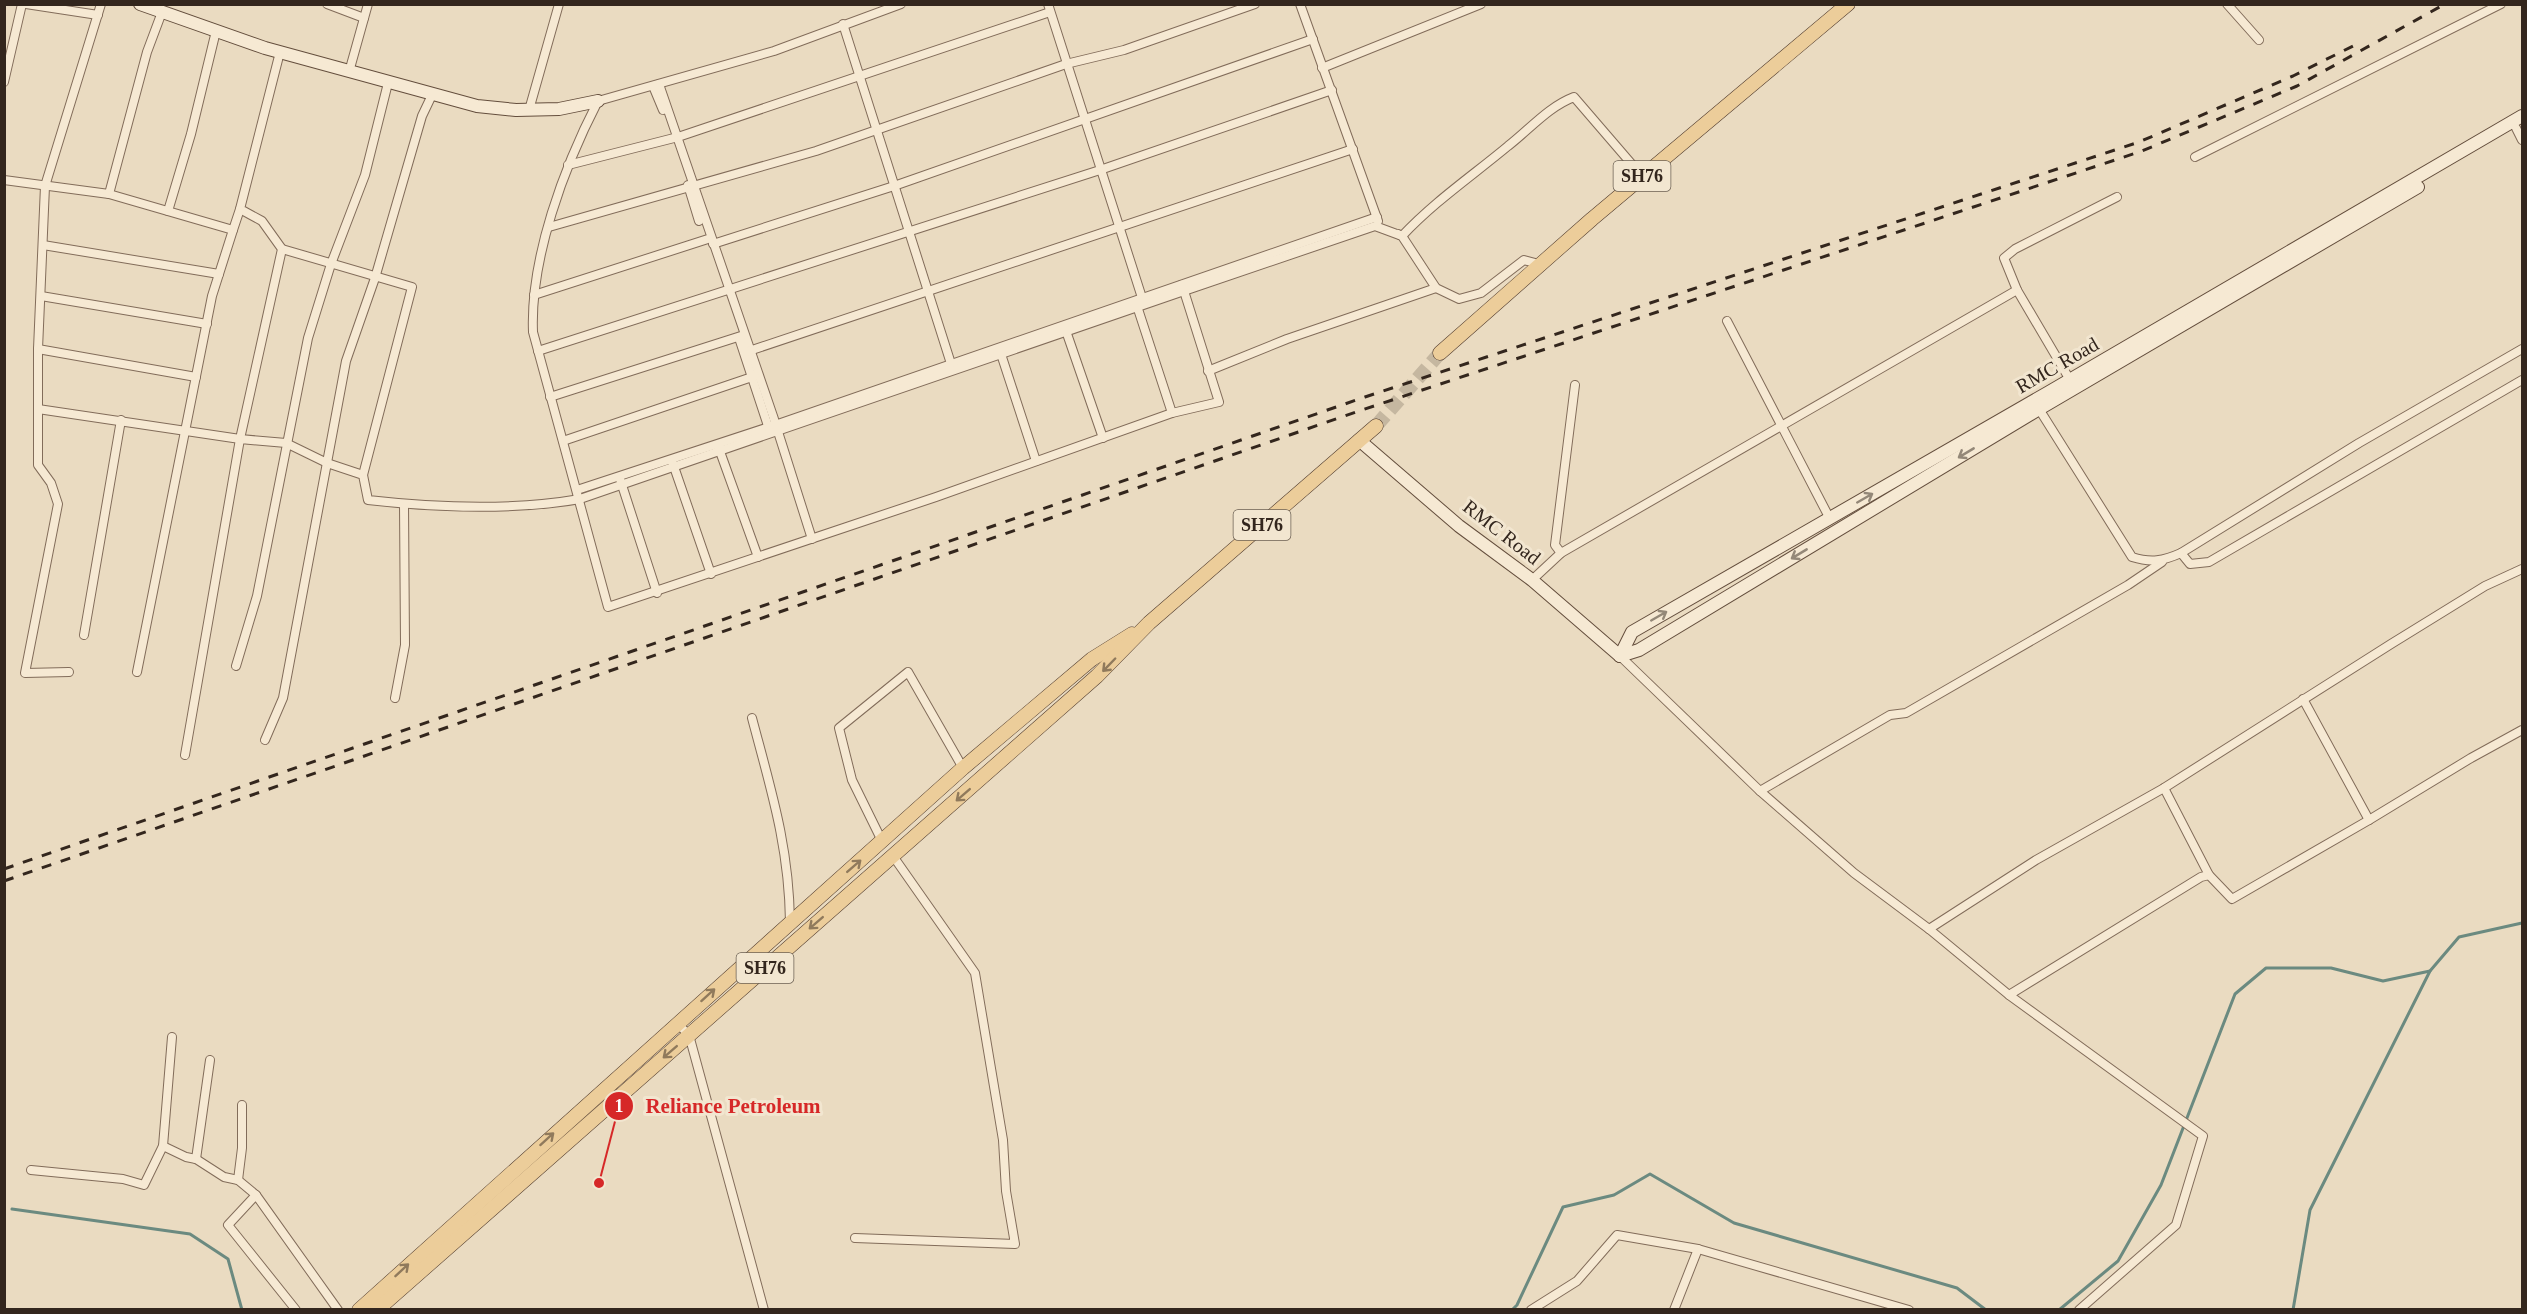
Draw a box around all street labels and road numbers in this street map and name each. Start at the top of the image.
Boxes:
road number: SH76 [1614,161,1670,191]
street label: RMC Road [2012,333,2102,397]
street label: RMC Road [1459,495,1545,569]
road number: SH76 [1234,510,1290,540]
road number: SH76 [736,953,794,983]

